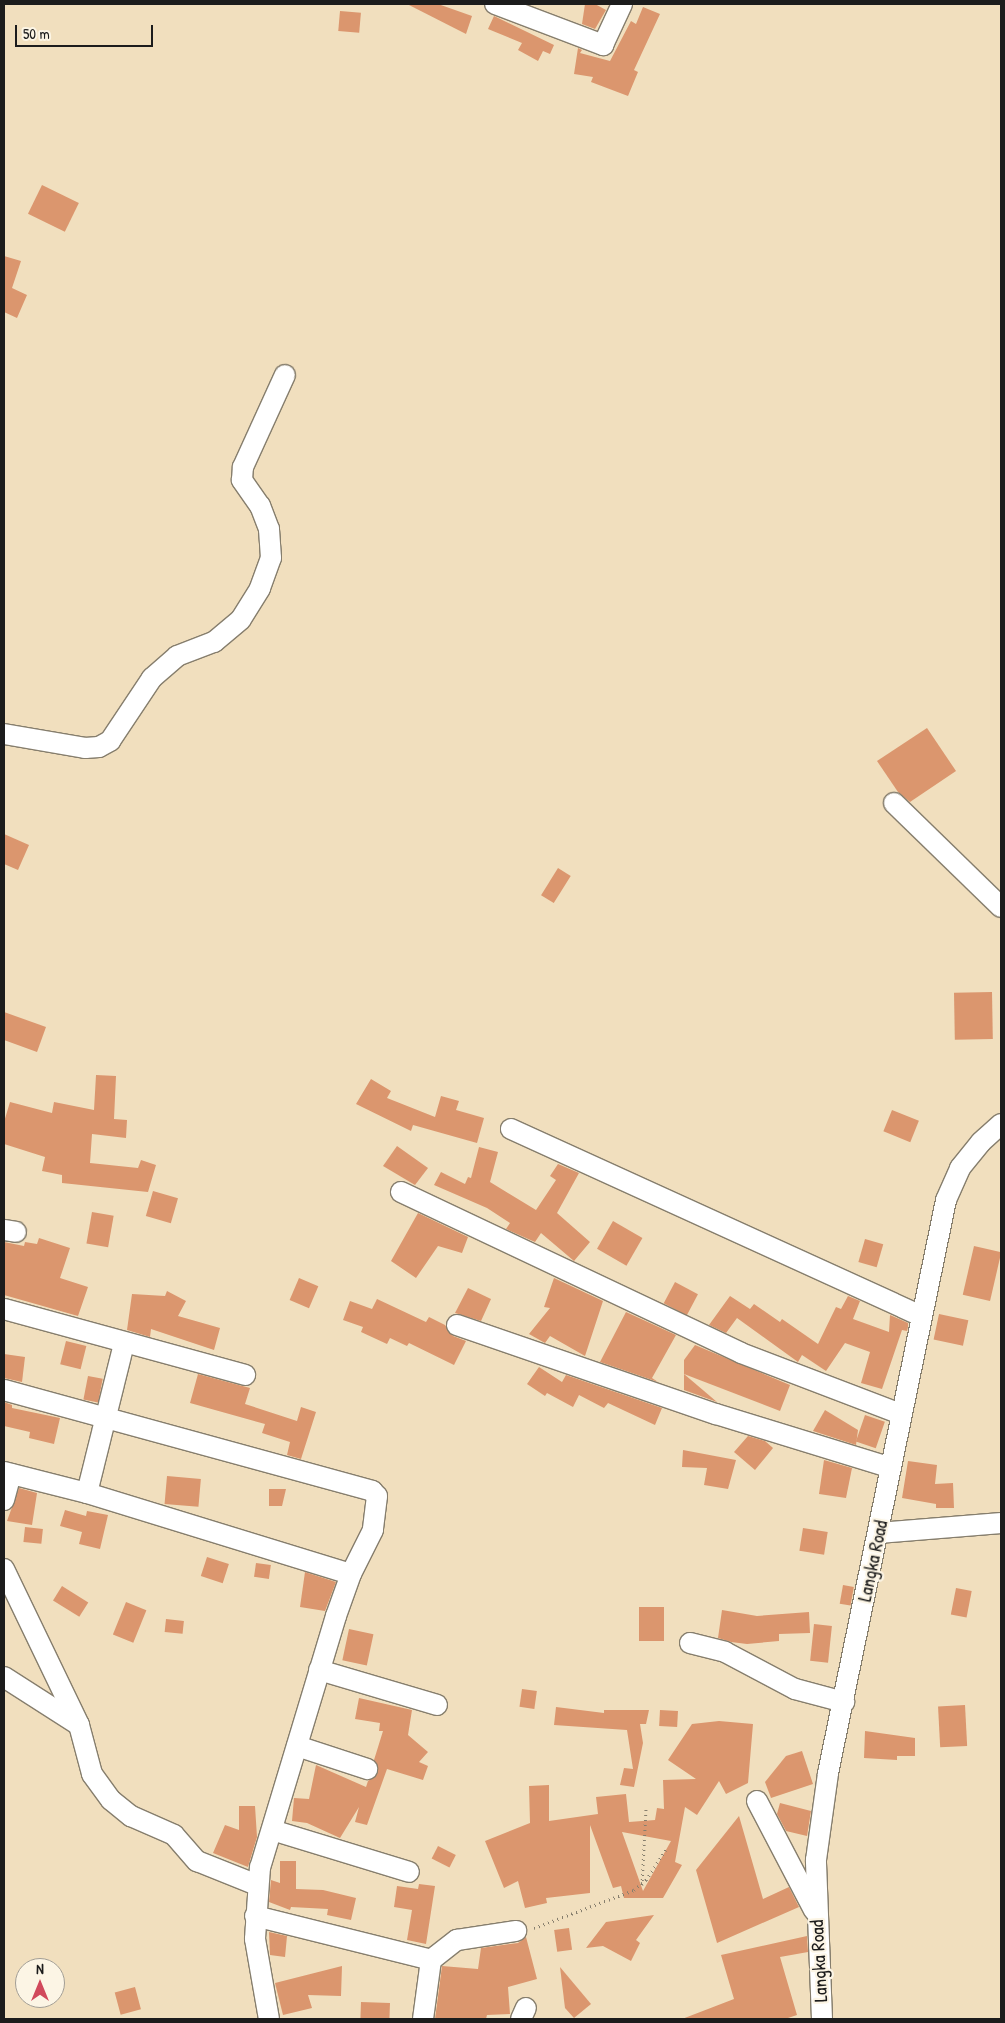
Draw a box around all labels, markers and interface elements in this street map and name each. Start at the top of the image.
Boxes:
scale bar [18,15,155,47]
text: 50 m [23,23,50,44]
street label: Langka Road [853,1518,893,1604]
street label: Langka Road [805,1919,833,2003]
north arrow [15,1958,65,2008]
text: N [36,1959,44,1978]

